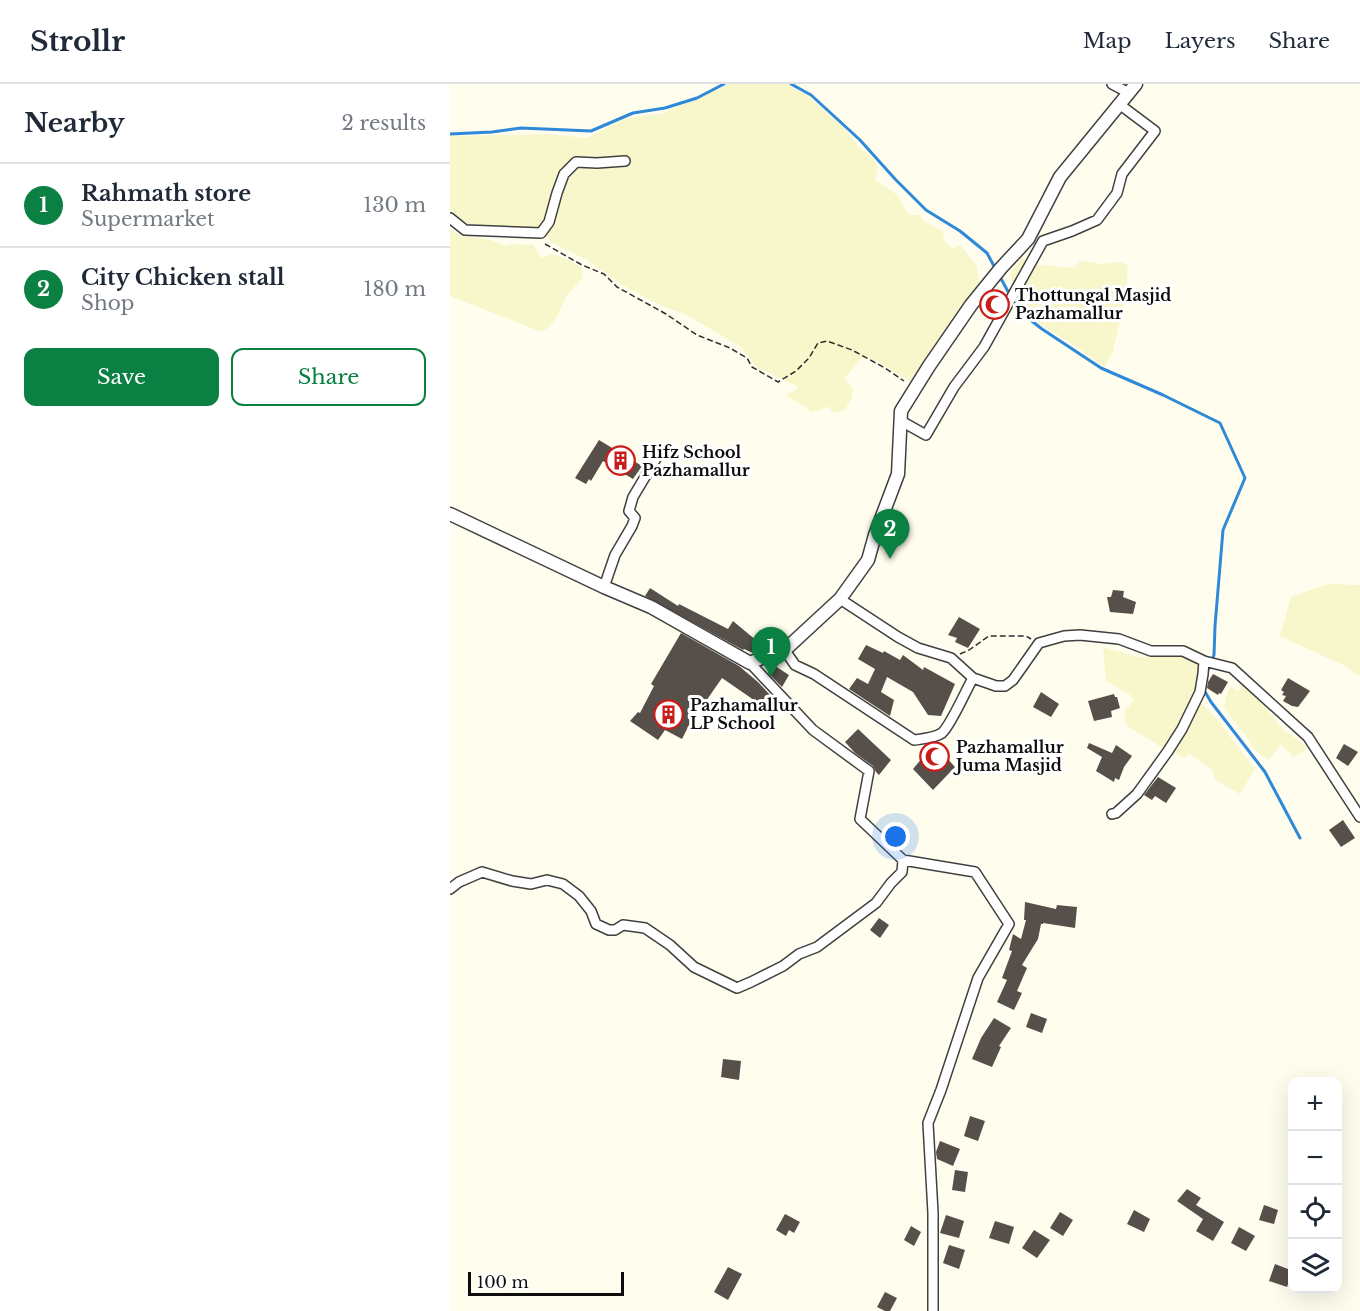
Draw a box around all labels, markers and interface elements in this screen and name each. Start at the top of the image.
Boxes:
text: Strollr [30,24,125,59]
text: Map [1083,28,1132,54]
text: Layers [1165,28,1236,54]
text: Share [1269,28,1330,54]
text: Nearby [24,107,125,139]
text: 2 results [342,111,426,135]
text: Rahmath store [81,180,251,207]
text: 1 [39,193,48,217]
text: 130 m [363,193,426,217]
text: Supermarket [81,207,215,231]
text: City Chicken stall [81,264,285,291]
text: 2 [37,277,50,301]
text: 180 m [363,277,426,301]
place label: Thottungal Masjid Pazhamallur [1015,285,1171,323]
mosque icon: Thottungal Masjid Pazhamallur [978,288,1010,320]
text: Shop [81,291,134,315]
button: Save [24,348,219,406]
button: Share [231,348,426,406]
place label: Hifz School Pazhamallur [642,442,750,480]
building icon: Hifz School Pazhamallur [605,445,637,477]
pin: 2 [870,510,910,559]
pin: 1 [752,628,790,677]
place label: Pazhamallur LP School [690,695,798,733]
building icon: Pazhamallur LP School [653,698,685,730]
place label: Pazhamallur Juma Masjid [953,737,1064,775]
mosque icon: Pazhamallur Juma Masjid [919,740,951,772]
your location [881,822,910,851]
map controls [1288,1077,1342,1293]
button: + [1288,1077,1342,1131]
button: − [1288,1131,1342,1185]
button: locate [1288,1185,1342,1239]
button: layers [1288,1239,1342,1293]
scale bar [468,1269,624,1296]
text: 100 m [477,1272,529,1292]

